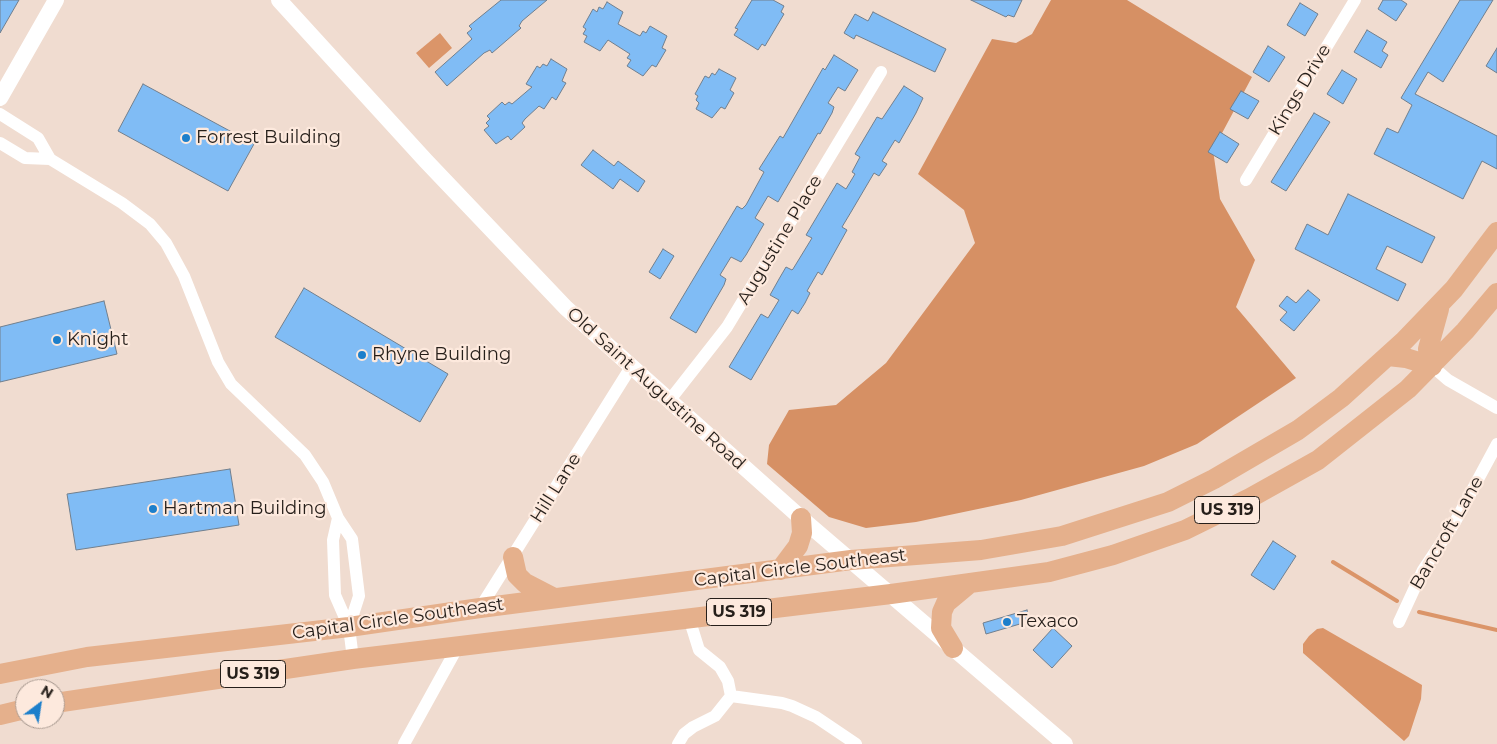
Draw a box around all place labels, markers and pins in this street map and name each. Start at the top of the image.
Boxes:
place label: Forrest Building [196,127,341,149]
marker: Forrest Building [180,132,192,144]
place label: Knight [67,329,128,351]
marker: Knight [51,334,63,346]
place label: Rhyne Building [372,344,511,366]
marker: Rhyne Building [356,349,368,361]
place label: Hartman Building [163,498,327,520]
marker: Hartman Building [147,503,159,515]
place label: Texaco [1017,611,1078,633]
marker: Texaco [1001,616,1013,628]

